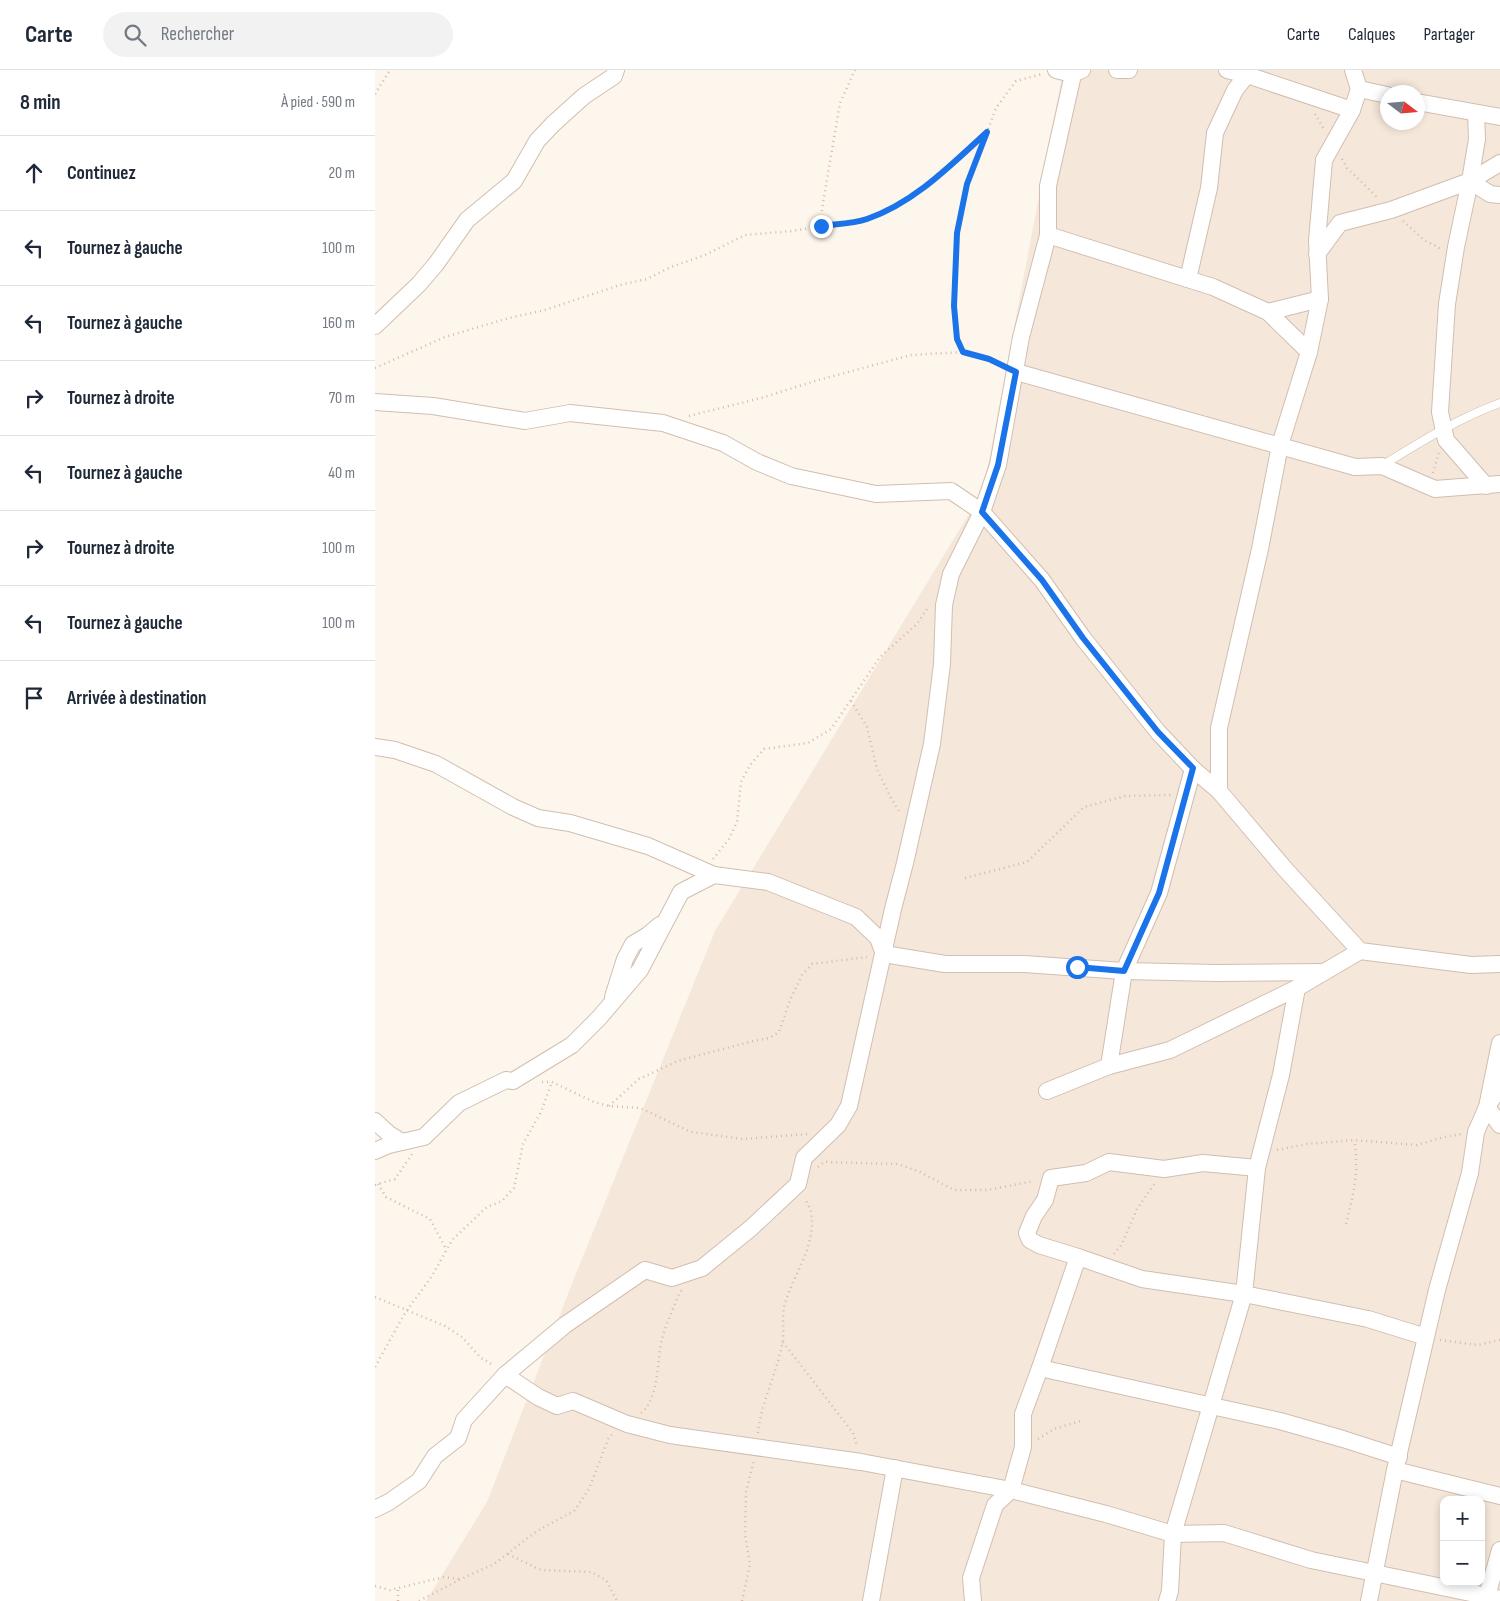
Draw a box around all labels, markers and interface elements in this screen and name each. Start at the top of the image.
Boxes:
search box [103,12,453,57]
text: Carte [25,20,73,49]
icon: search [121,21,149,49]
text: Rechercher [161,23,234,46]
text: Carte [1287,24,1320,45]
text: Calques [1348,24,1395,45]
text: Partager [1423,24,1475,45]
north arrow [1380,85,1425,130]
text: 8 min [20,90,61,115]
text: À pied · 590 m [281,93,355,112]
icon: ahead [20,159,48,187]
text: Continuez [67,162,136,185]
text: 20 m [328,164,355,183]
route end [810,215,833,238]
icon: left [20,234,48,262]
text: Tournez à gauche [67,237,183,260]
text: 100 m [322,239,355,258]
icon: left [20,309,48,337]
text: Tournez à gauche [67,312,183,335]
text: 160 m [322,314,355,333]
icon: right [20,384,48,412]
text: Tournez à droite [67,387,175,410]
text: 70 m [329,389,355,408]
icon: left [20,459,48,487]
text: Tournez à gauche [67,462,183,485]
text: 40 m [328,464,355,483]
icon: right [20,534,48,562]
text: Tournez à droite [67,537,175,560]
text: 100 m [322,539,355,558]
icon: left [20,609,48,637]
text: Tournez à gauche [67,612,183,635]
text: 100 m [322,614,355,633]
icon: arrive [20,684,48,712]
text: Arrivée à destination [67,687,207,710]
route start [1066,956,1089,979]
map controls [1440,1496,1485,1586]
button: + [1440,1496,1485,1541]
button: − [1440,1541,1485,1586]

